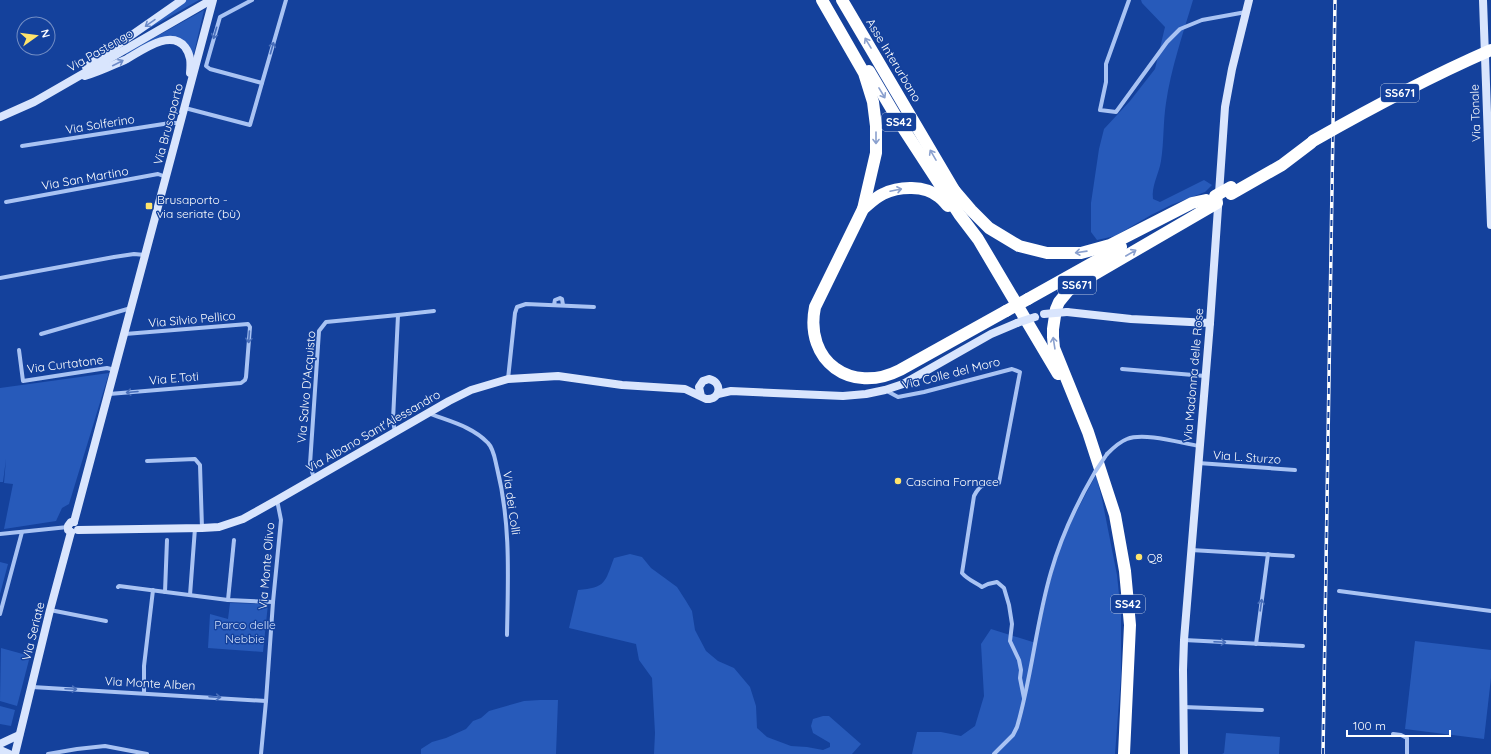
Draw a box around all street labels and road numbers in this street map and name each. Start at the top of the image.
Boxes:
street label: Asse Interurbano [863,16,925,104]
street label: Via Pastengo [65,25,135,75]
street label: Via Brusaporto [150,82,186,166]
road number: SS671 [1381,84,1419,102]
street label: Via Tonale [1466,84,1484,142]
street label: Via Solferino [64,111,136,137]
road number: SS42 [882,113,916,131]
street label: Via San Martino [40,163,130,193]
road number: SS671 [1058,276,1096,294]
street label: Via Madonna delle Rose [1180,307,1206,443]
street label: Via Silvio Pellico [148,308,236,330]
street label: Via Salvo D'Acquisto [294,330,318,444]
street label: Via Curtatone [26,352,104,376]
street label: Via Colle del Moro [900,354,1002,392]
street label: Via E.Toti [149,368,199,388]
street label: Via Albano Sant'Alessandro [303,386,443,476]
street label: Via L. Sturzo [1213,447,1281,467]
street label: Via dei Colli [500,470,524,536]
street label: Via Monte Olivo [255,522,277,610]
road number: SS42 [1111,595,1145,613]
street label: Via Seriate [18,600,48,662]
street label: Via Monte Alben [104,673,196,693]

